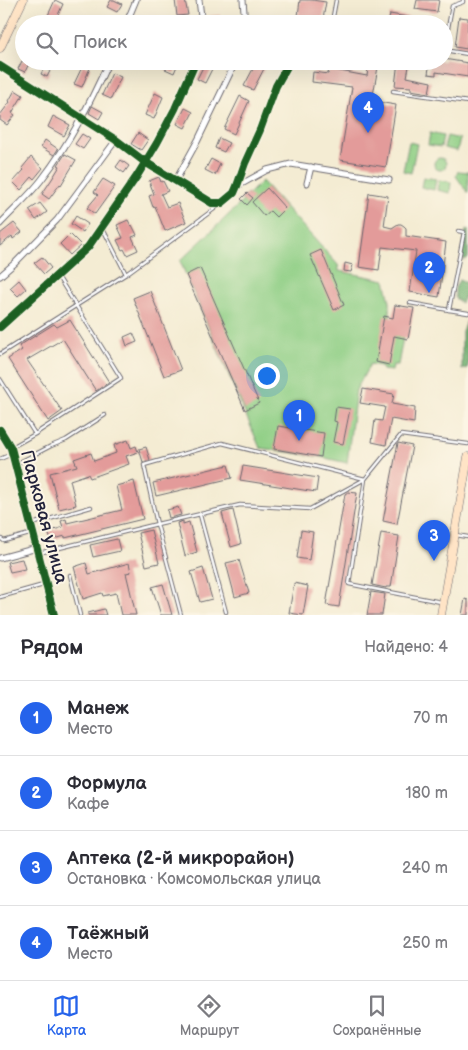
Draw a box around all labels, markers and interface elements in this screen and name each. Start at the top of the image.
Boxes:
search box [15,15,453,70]
icon: search [33,29,61,57]
text: Поиск [73,31,127,54]
pin: 4 [352,92,384,133]
pin: 2 [413,252,445,293]
your location [254,363,280,389]
pin: 1 [283,400,315,441]
street label: Парковая улица [16,448,72,587]
pin: 3 [418,520,450,561]
text: Рядом [20,635,83,660]
text: Найдено: 4 [364,638,448,657]
text: Манеж [67,697,129,720]
text: 1 [33,709,39,728]
text: 70 m [413,709,448,728]
text: Место [67,720,113,739]
text: Формула [67,772,147,795]
text: 2 [31,784,41,803]
text: 180 m [406,784,448,803]
text: Кафе [67,795,109,814]
text: Аптека (2-й микрорайон) [67,847,295,870]
text: 3 [31,859,41,878]
text: 240 m [402,859,448,878]
text: Остановка · Комсомольская улица [67,870,321,889]
text: Таёжный [67,922,149,945]
text: 4 [31,934,41,953]
text: 250 m [402,934,448,953]
text: Место [67,945,113,964]
tab: Карта [47,992,86,1039]
tab: Маршрут [180,992,239,1039]
tab: Сохранённые [333,992,421,1039]

